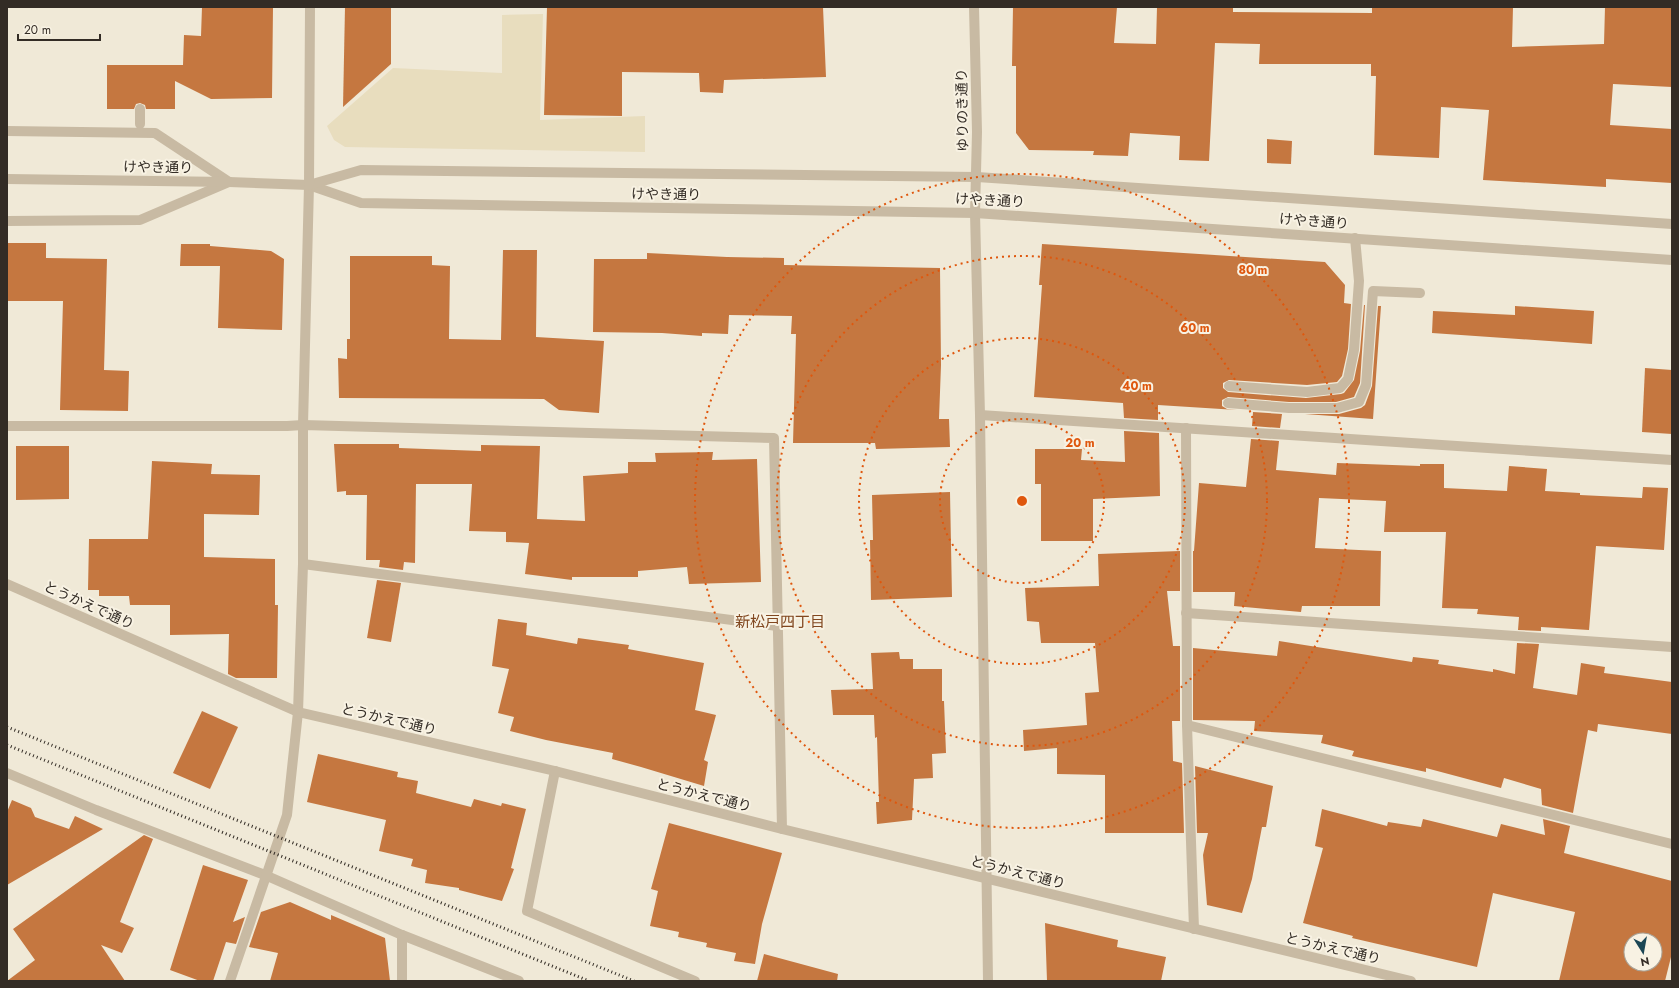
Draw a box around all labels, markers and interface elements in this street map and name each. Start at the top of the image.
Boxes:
scale bar [18,16,100,42]
text: 20 m [24,21,51,39]
street label: ゆりのき通り [951,68,973,152]
street label: けやき通り [123,156,193,178]
street label: けやき通り [631,183,701,205]
street label: けやき通り [955,188,1025,212]
street label: けやき通り [1278,209,1350,233]
text: 80 m [1239,261,1268,279]
text: 60 m [1180,319,1210,337]
text: 40 m [1122,377,1152,395]
text: 20 m [1065,434,1095,452]
centre of rings [1015,494,1029,508]
street label: とうかえで通り [40,576,138,634]
district label: 新松戸四丁目 [735,611,825,633]
street label: とうかえで通り [339,698,439,740]
street label: とうかえで通り [654,773,754,817]
street label: とうかえで通り [968,850,1068,894]
street label: とうかえで通り [1283,927,1383,969]
north arrow [1623,932,1663,972]
text: N [1639,953,1651,971]

